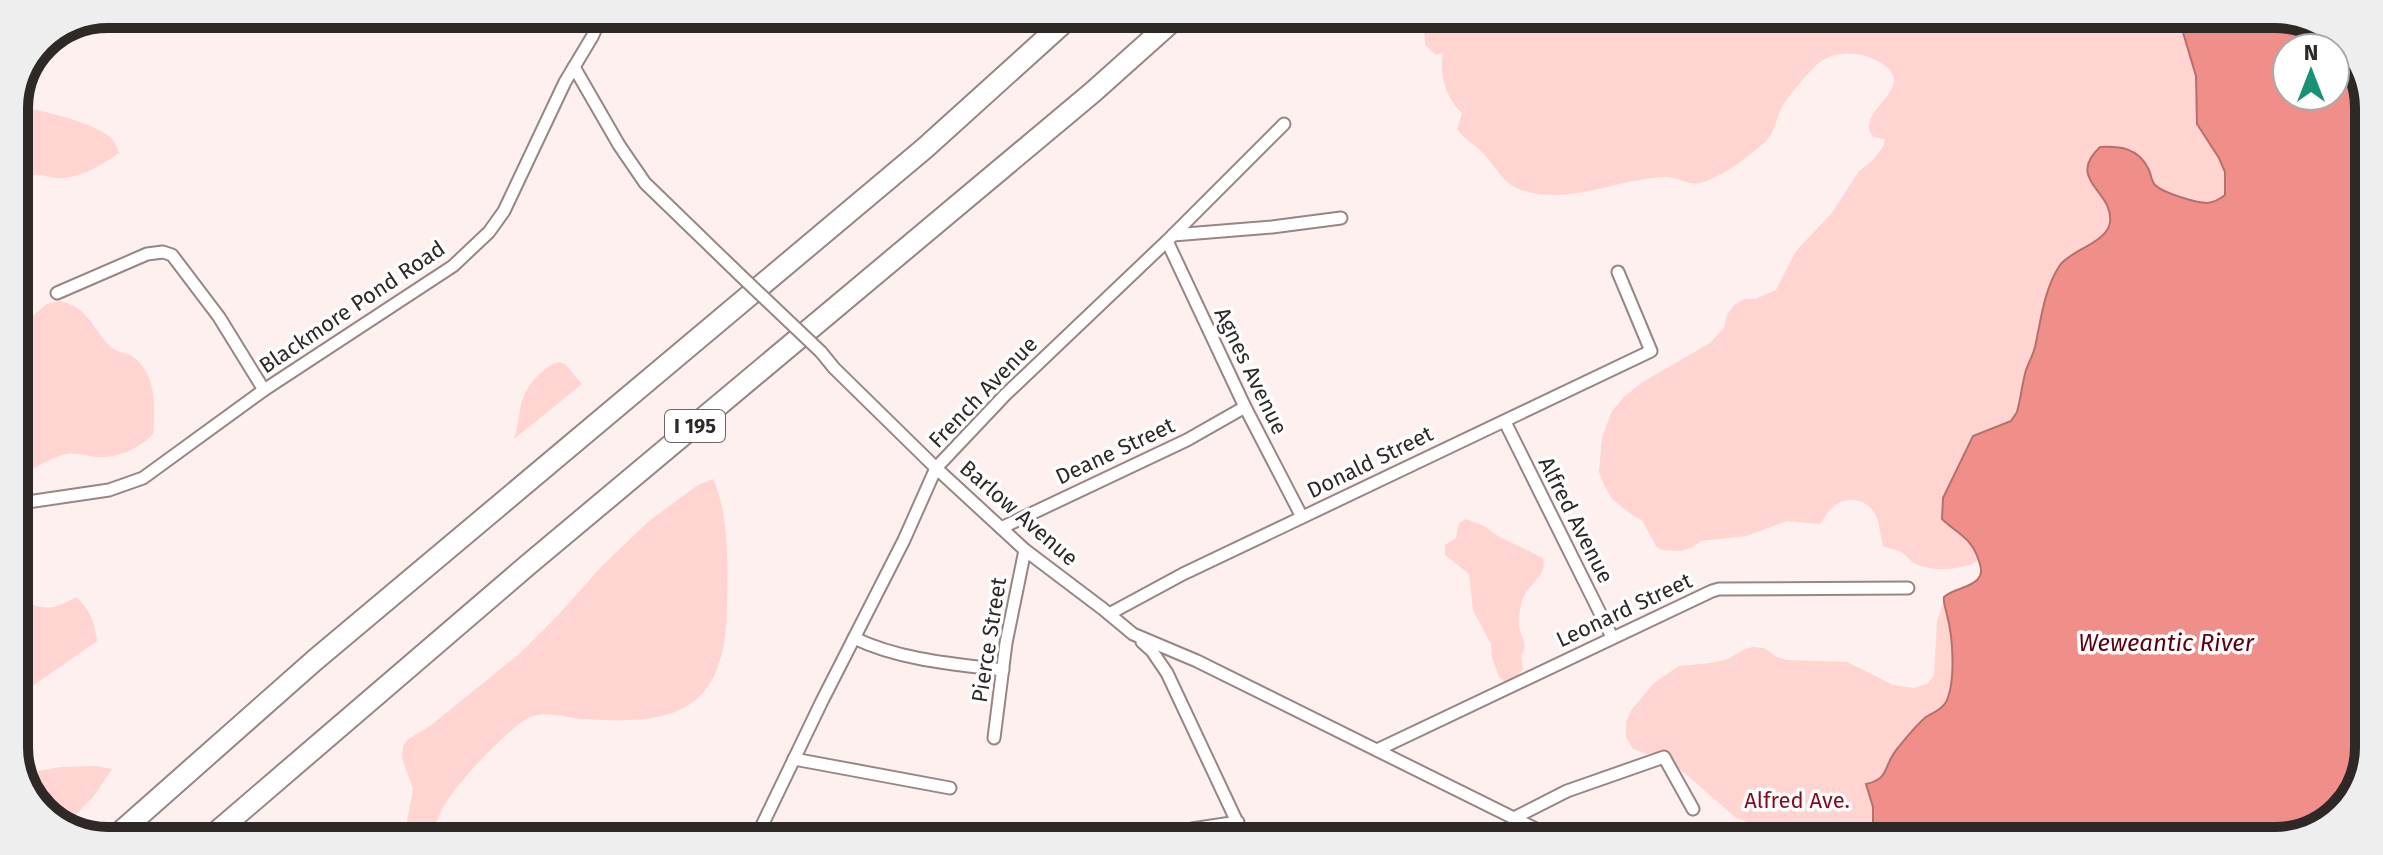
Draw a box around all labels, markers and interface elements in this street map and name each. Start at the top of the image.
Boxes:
north arrow [2271,32,2351,112]
text: N [2304,39,2318,66]
street label: Blackmore Pond Road [254,235,450,379]
street label: Agnes Avenue [1209,303,1293,439]
street label: French Avenue [923,330,1043,454]
road number: I 195 [665,410,725,442]
street label: Deane Street [1051,412,1179,490]
street label: Donald Street [1303,420,1437,504]
street label: Alfred Avenue [1533,452,1619,588]
street label: Barlow Avenue [954,454,1084,572]
street label: Leonard Street [1552,567,1696,653]
street label: Pierce Street [966,575,1012,705]
water label: Weweantic River [2078,629,2255,657]
park label: Alfred Ave. [1744,787,1850,814]

